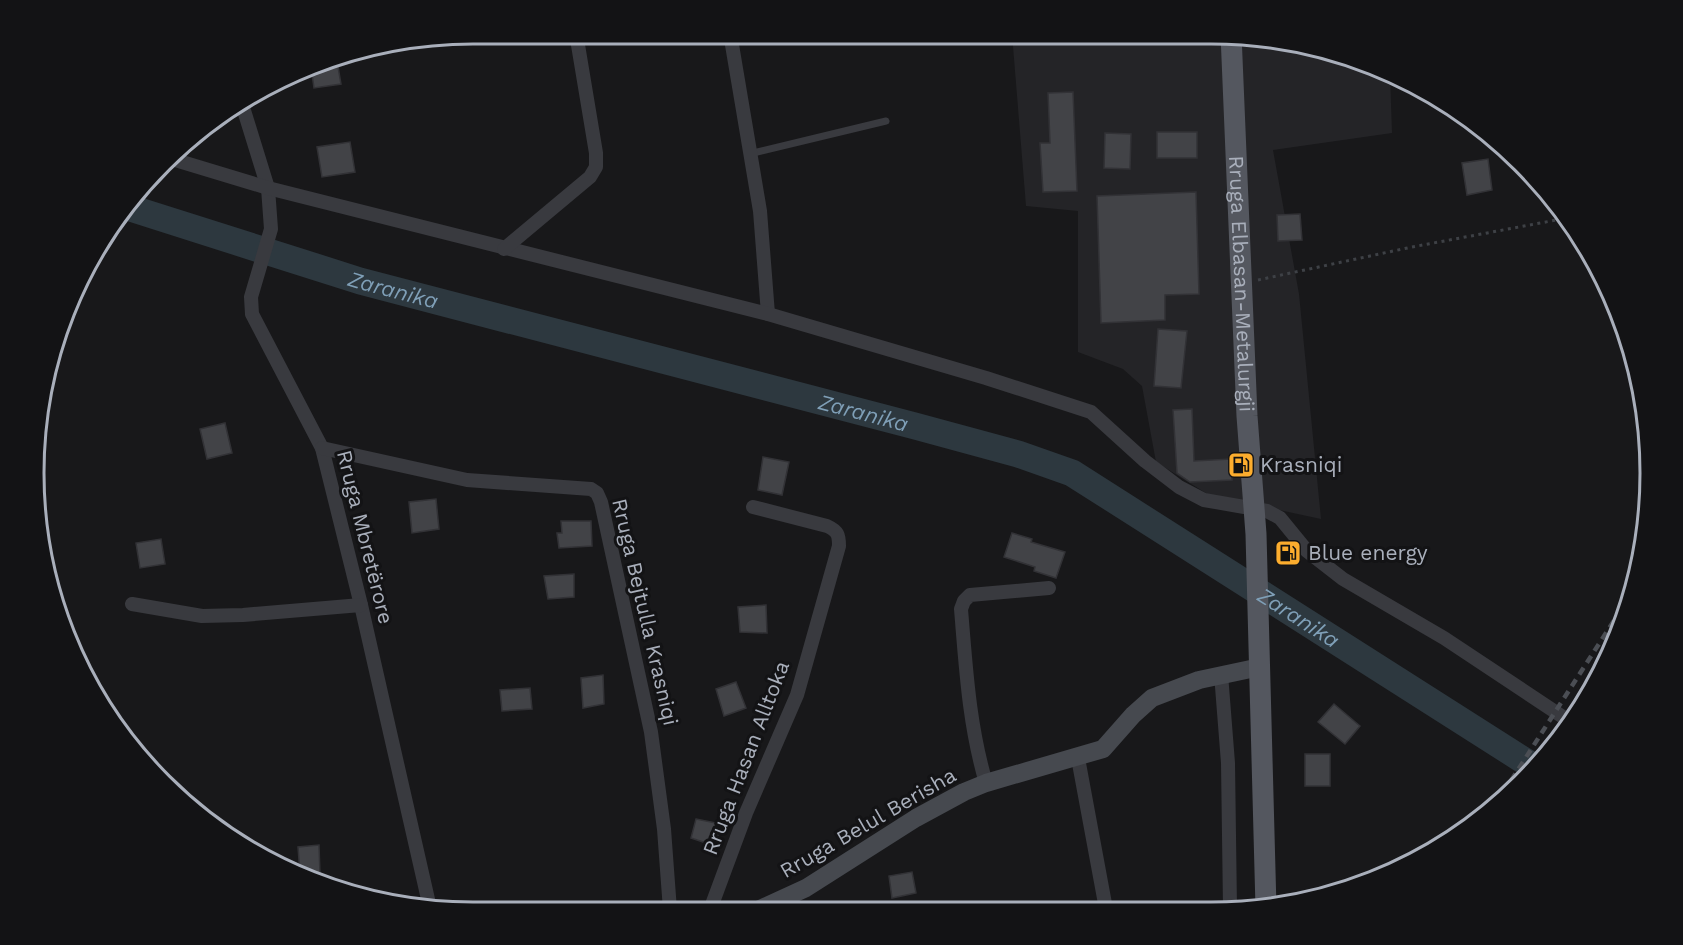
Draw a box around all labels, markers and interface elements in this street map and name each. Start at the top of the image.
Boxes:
street label: Rruga Elbasan-Metalurgji [1224,155,1260,413]
water label: Zaranika [344,266,441,314]
water label: Zaranika [815,389,911,437]
street label: Rruga Mbretërore [332,447,399,626]
fuel station icon: Krasniqi [1226,450,1256,480]
place label: Krasniqi [1260,452,1342,477]
street label: Rruga Bejtulla Krasniqi [607,496,684,728]
fuel station icon: Blue energy [1273,538,1303,568]
place label: Blue energy [1308,540,1428,565]
water label: Zaranika [1252,582,1344,653]
street label: Rruga Hasan Alltoka [697,657,794,858]
street label: Rruga Belul Berisha [775,762,960,883]

